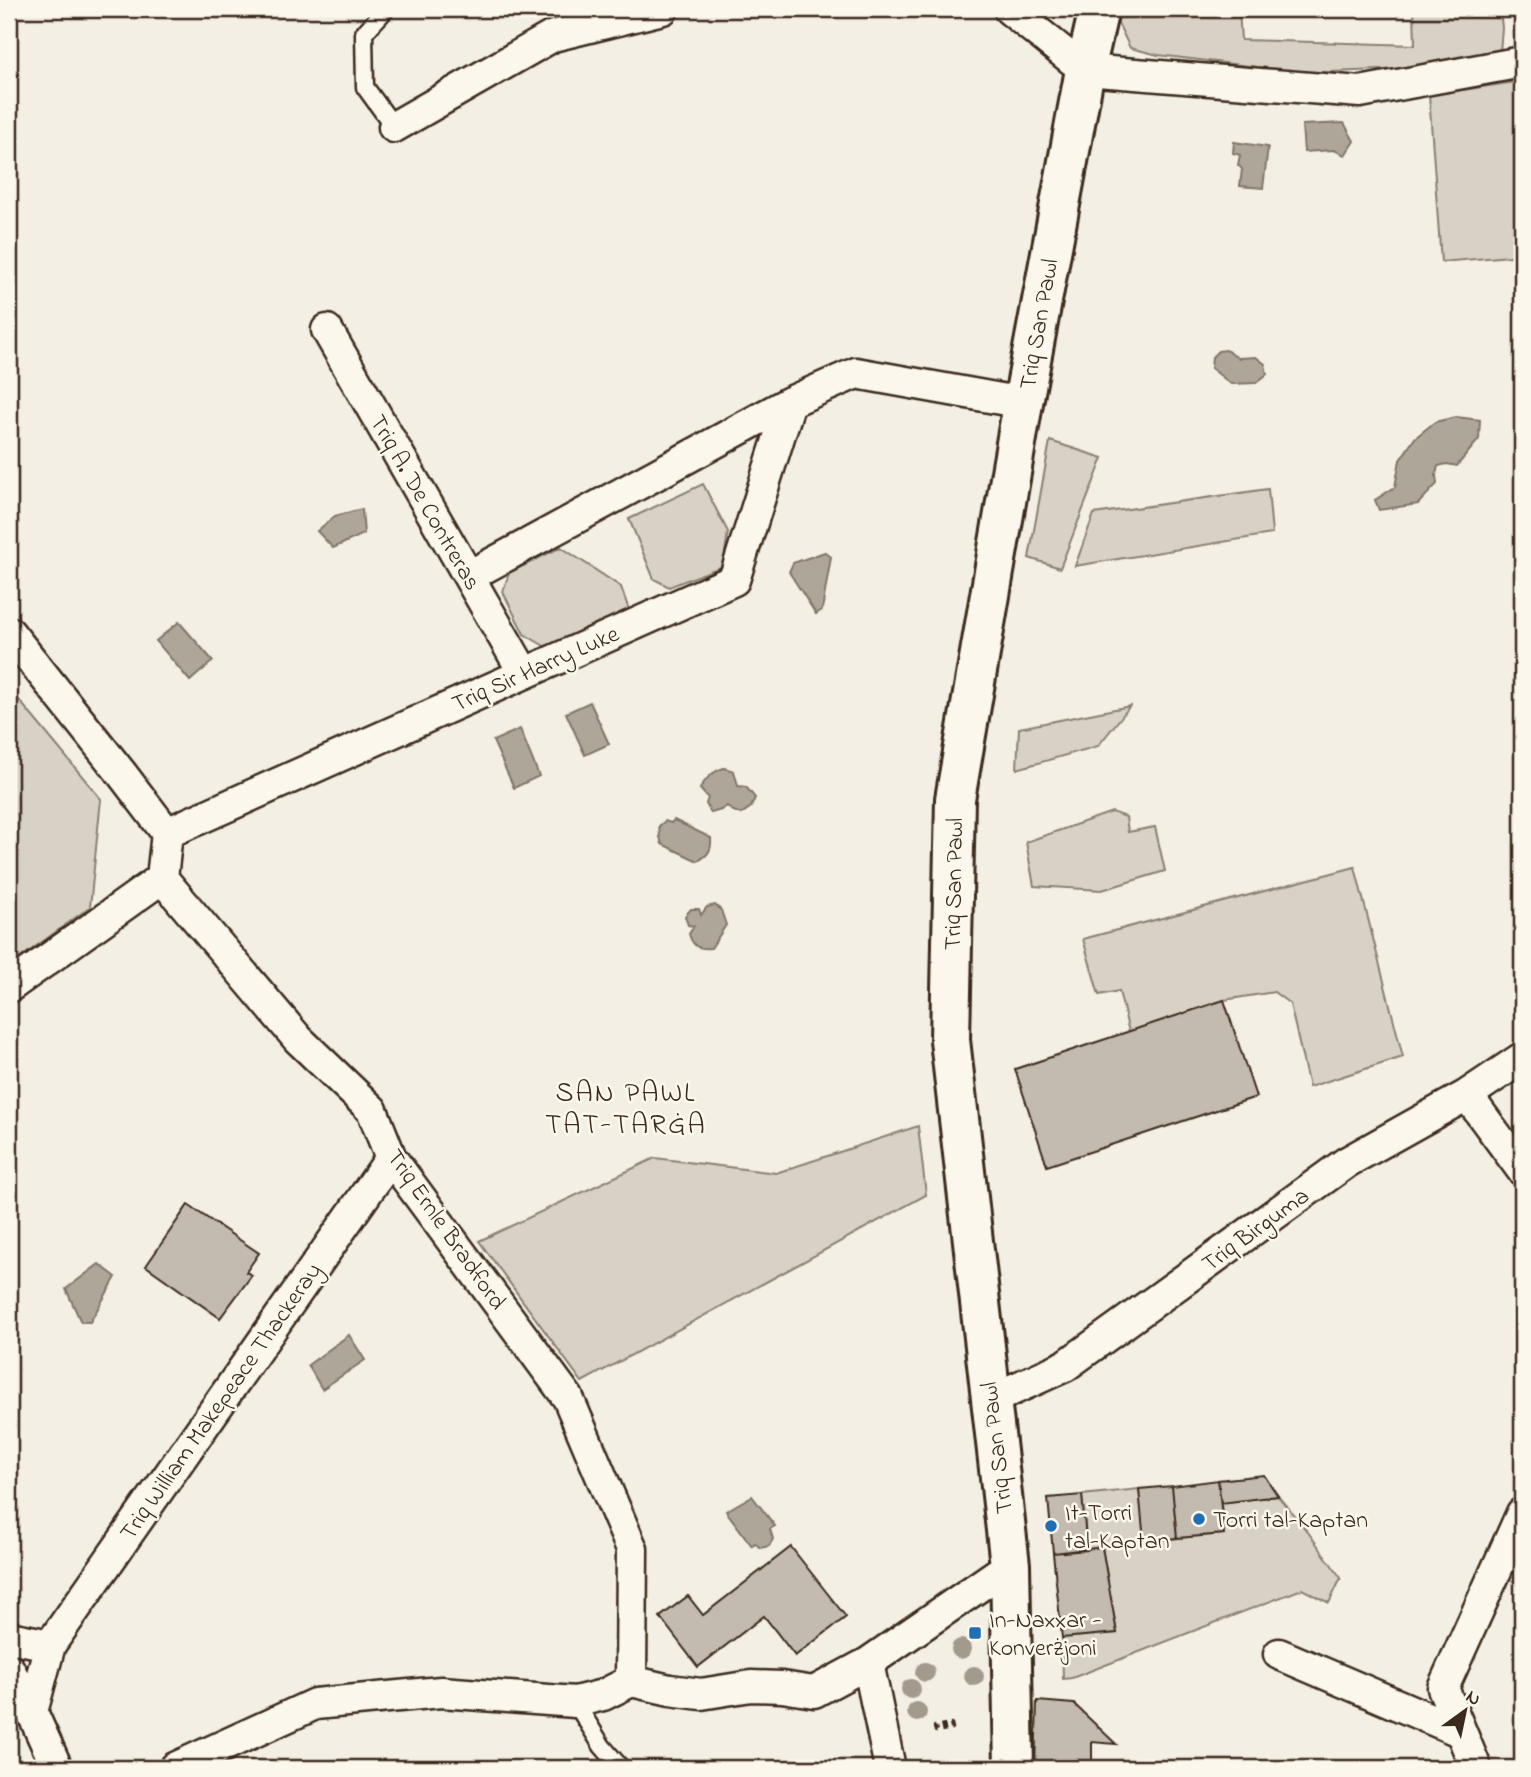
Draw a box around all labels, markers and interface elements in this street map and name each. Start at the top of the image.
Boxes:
street label: Triq San Pawl [1012,256,1069,393]
street label: Triq A. De Contreras [359,409,488,598]
street label: Triq Sir Harry Luke [447,618,626,724]
street label: Triq San Pawl [937,818,974,951]
district label: SAN PAWL TAT-TARĠA [545,1074,707,1147]
street label: Triq Ernle Bradford [376,1143,514,1318]
street label: Triq Birguma [1195,1180,1318,1282]
street label: Triq William Makepeace Thackeray [112,1256,333,1549]
street label: Triq San Pawl [973,1380,1024,1516]
place label: It-Torri tal-Kaptan [1065,1497,1170,1560]
place label: Torri tal-Kaptan [1213,1504,1368,1539]
marker: Torri tal-Kaptan [1191,1511,1207,1527]
marker: It-Torri tal-Kaptan [1043,1518,1059,1534]
place label: In-Naxxar - Konverżjoni [989,1604,1102,1667]
marker: In-Naxxar - Konverżjoni [967,1625,983,1641]
north arrow [1430,1676,1500,1746]
text: N [1460,1684,1486,1714]

